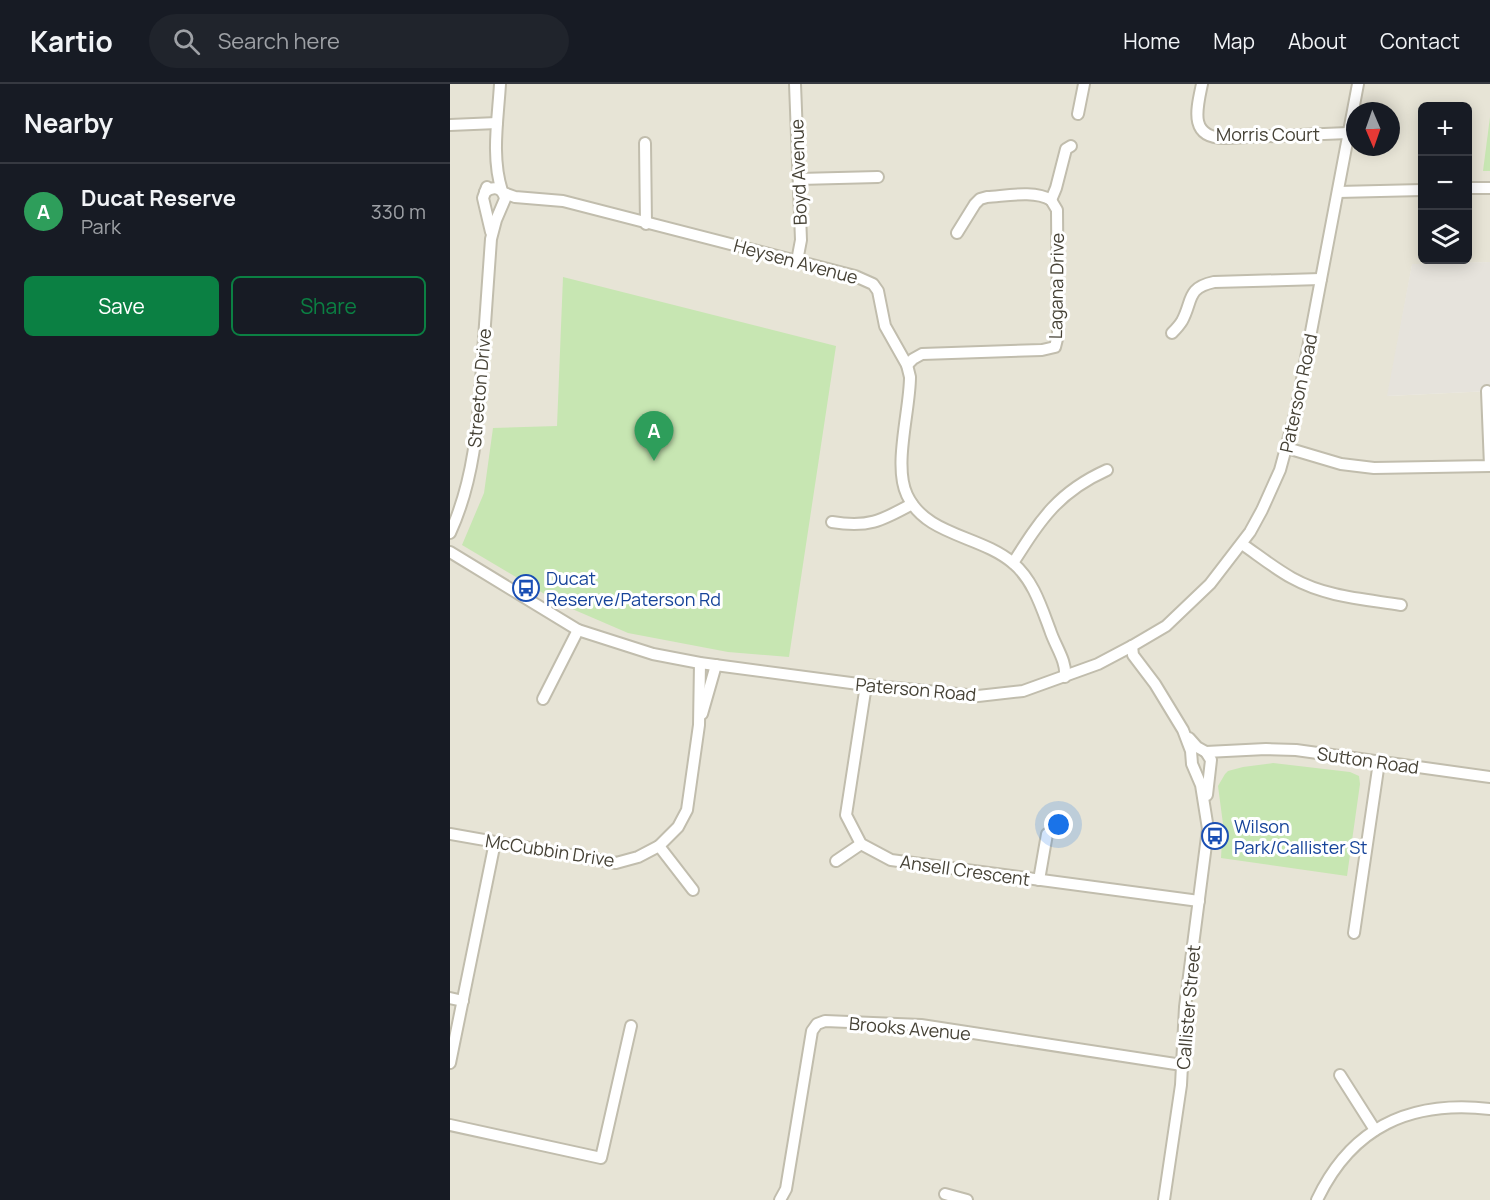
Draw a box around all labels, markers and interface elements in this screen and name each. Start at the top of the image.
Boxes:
search box [149,14,569,68]
text: Kartio [30,22,113,60]
icon: search [170,25,203,58]
text: Search here [218,26,340,56]
text: Home [1123,27,1180,55]
text: Map [1213,27,1255,55]
text: About [1288,27,1347,55]
text: Contact [1380,27,1460,55]
north arrow [1346,102,1400,156]
map controls [1418,102,1472,264]
button: + [1418,102,1472,156]
text: Nearby [24,105,113,141]
street label: Boyd Avenue [784,118,812,226]
street label: Morris Court [1216,122,1320,146]
button: − [1418,156,1472,210]
text: Ducat Reserve [81,183,236,213]
text: A [37,198,50,225]
text: 330 m [371,198,426,225]
button: layers [1418,210,1472,264]
text: Park [81,213,121,240]
street label: Heysen Avenue [731,233,861,289]
street label: Lagana Drive [1043,233,1069,339]
button: Save [24,276,219,336]
button: Share [231,276,426,336]
street label: Streeton Drive [462,327,496,449]
street label: Paterson Road [1274,331,1322,455]
pin: A [634,412,674,461]
place label: Ducat Reserve/Paterson Rd [546,566,721,611]
bus stop icon: Ducat Reserve/Paterson Rd [511,573,541,603]
street label: Paterson Road [855,672,977,706]
street label: Sutton Road [1315,741,1421,779]
your location [1044,810,1073,839]
place label: Wilson Park/Callister St [1234,814,1368,859]
bus stop icon: Wilson Park/Callister St [1200,821,1230,851]
street label: McCubbin Drive [484,828,616,872]
street label: Ansell Crescent [898,849,1032,891]
street label: Callister Street [1171,944,1205,1070]
street label: Brooks Avenue [848,1011,972,1045]

